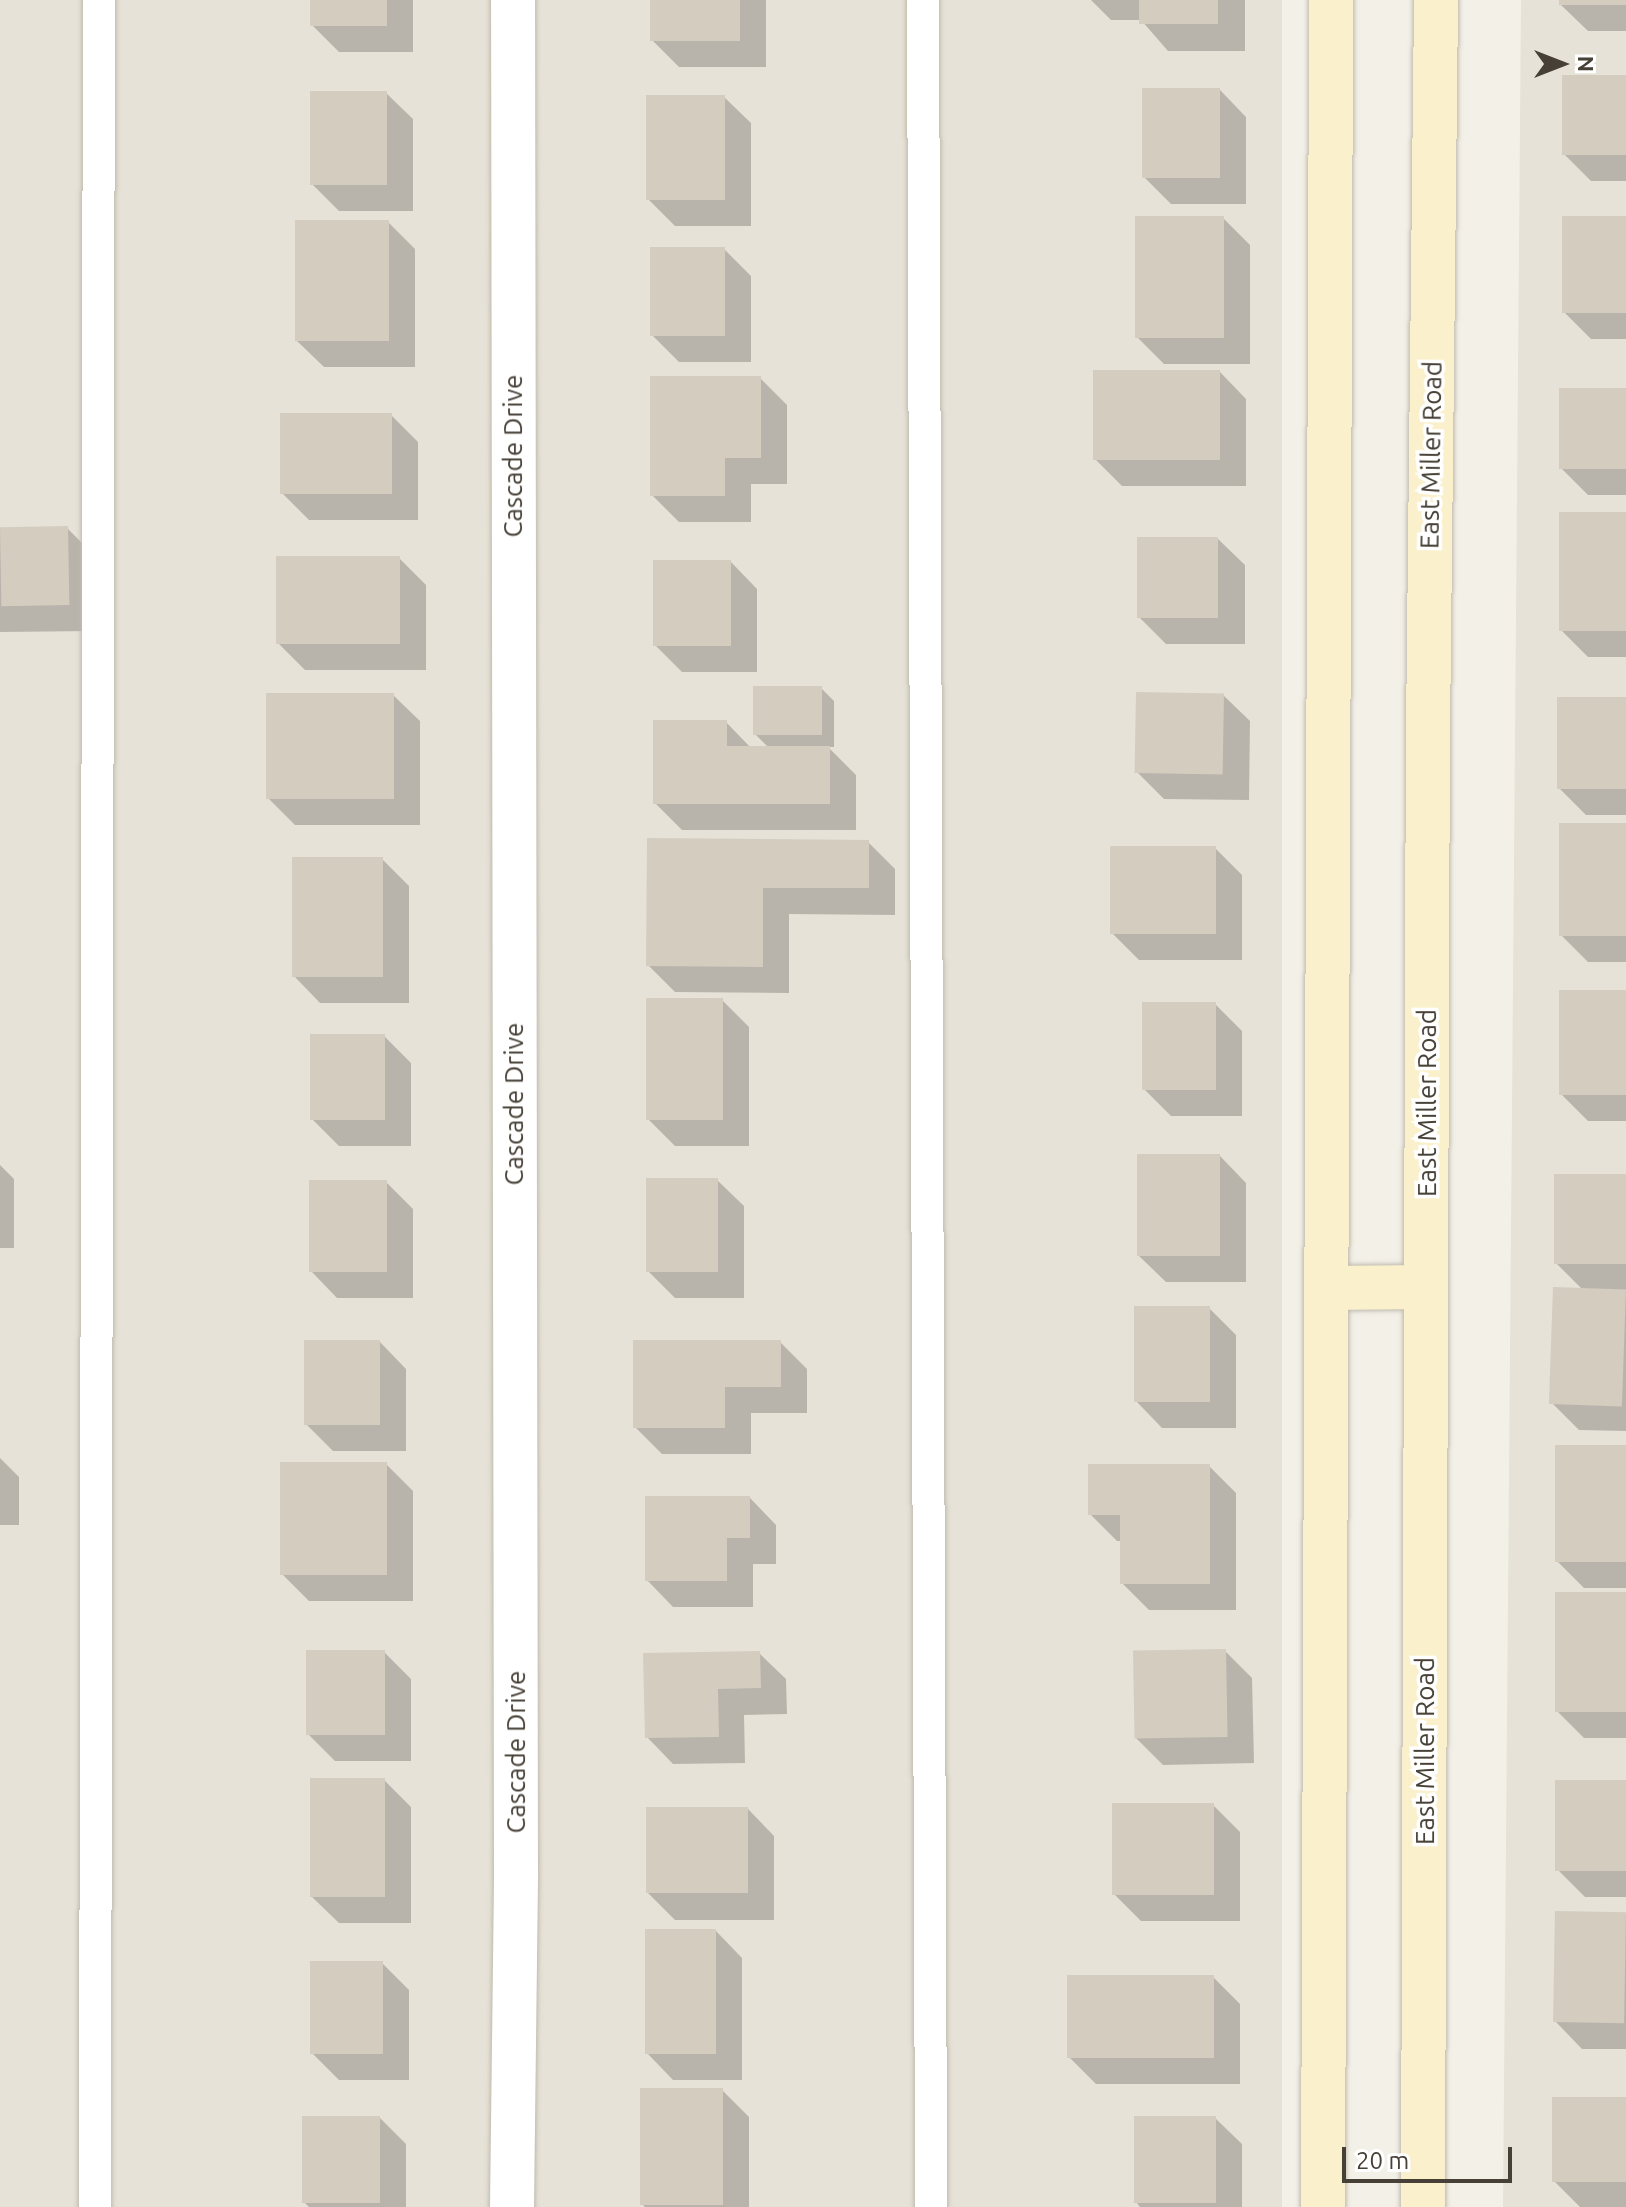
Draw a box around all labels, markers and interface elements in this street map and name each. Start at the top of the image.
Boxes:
north arrow [1522,24,1602,104]
text: N [1574,56,1599,72]
street label: East Miller Road [1414,361,1448,549]
street label: Cascade Drive [497,375,529,537]
street label: East Miller Road [1411,1009,1443,1197]
street label: Cascade Drive [498,1023,530,1185]
street label: East Miller Road [1409,1657,1441,1845]
street label: Cascade Drive [500,1671,532,1833]
scale bar [1346,2131,1516,2181]
text: 20 m [1356,2147,1409,2174]

